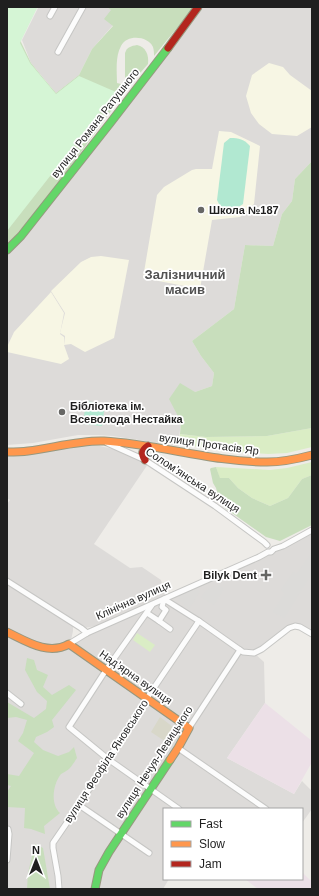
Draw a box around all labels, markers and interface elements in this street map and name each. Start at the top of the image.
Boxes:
street label: вулиця Романа Ратушного [49,66,141,180]
place label: Школа №187 [209,204,279,216]
marker: Школа №187 [196,205,206,215]
district label: Залізничний масив [145,267,225,297]
place label: Бібліотека ім. Всеволода Нестайка [70,400,184,425]
marker: Бібліотека ім. Всеволода Нестайка [57,407,67,417]
street label: вулиця Протасів Яр [158,431,260,457]
street label: Соломʼянська вулиця [144,445,242,515]
place label: Bilyk Dent [203,569,257,581]
marker: Bilyk Dent [260,569,272,581]
street label: Клінічна вулиця [94,578,172,622]
street label: Надʼярна вулиця [97,647,175,707]
street label: вулиця Феофіла Яновського [62,697,150,825]
street label: вулиця Нечуя-Левицького [113,704,195,820]
legend [163,808,303,880]
text: Fast [199,817,223,831]
text: Slow [199,837,225,851]
north arrow [16,840,56,880]
text: N [32,844,40,856]
text: Jam [199,857,222,871]

